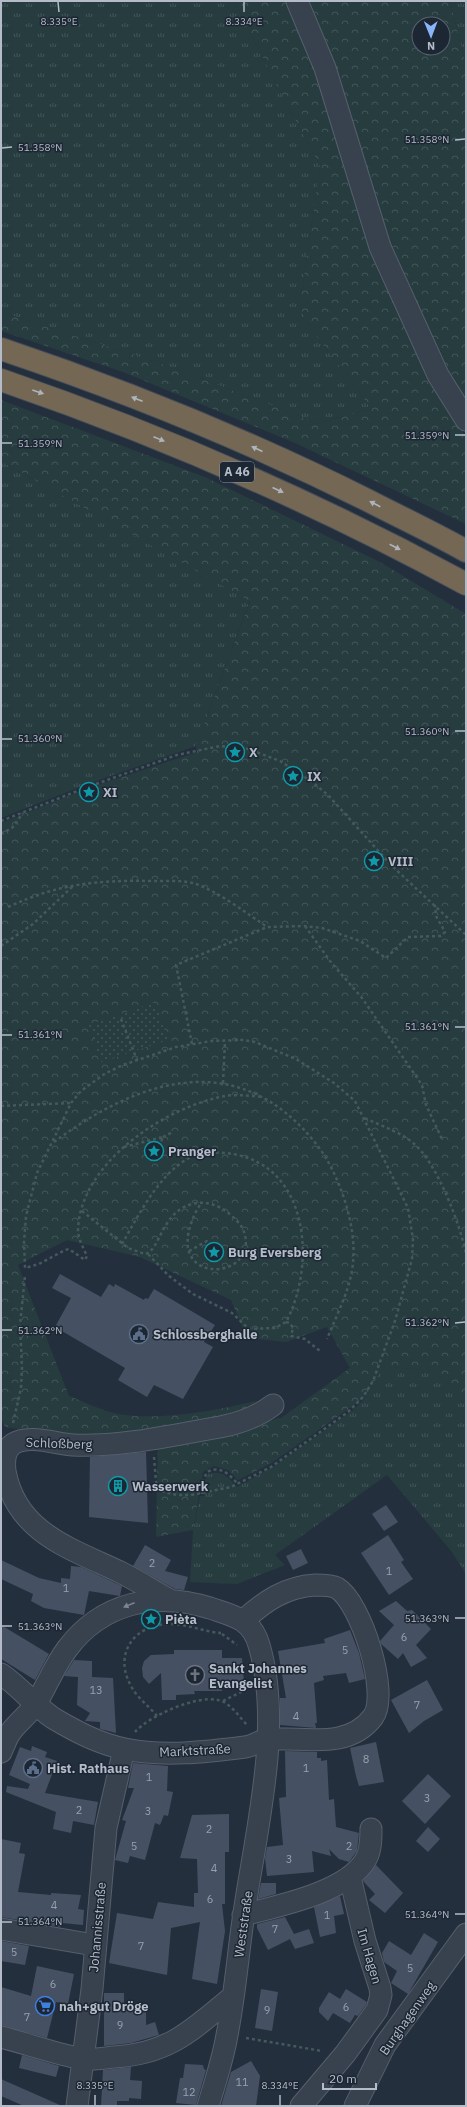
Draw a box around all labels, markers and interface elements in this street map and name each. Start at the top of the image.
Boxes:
text: 8.335°E [40,15,78,28]
text: 8.334°E [225,15,263,28]
north arrow [411,16,451,56]
text: N [427,39,435,53]
text: 51.358°N [405,133,449,146]
text: 51.358°N [18,141,62,154]
one-way arrow [32,390,44,396]
one-way arrow [132,396,143,402]
text: 51.359°N [405,429,449,442]
one-way arrow [154,436,166,442]
text: 51.359°N [18,437,62,450]
one-way arrow [252,446,263,452]
road number: A 46 [220,462,254,482]
one-way arrow [273,488,285,494]
one-way arrow [369,501,381,507]
one-way arrow [389,544,401,551]
text: 51.360°N [405,725,449,738]
text: 51.360°N [18,732,62,745]
place icon: X [224,741,246,763]
place label: X [249,744,258,761]
place icon: IX [282,765,304,787]
place label: IX [307,768,322,785]
place icon: XI [78,781,100,803]
place label: XI [103,784,117,801]
place icon: VIII [363,850,385,872]
place label: VIII [388,853,413,870]
text: 51.361°N [405,1020,449,1033]
text: 51.361°N [18,1028,62,1041]
place icon: Pranger [143,1140,165,1162]
place label: Pranger [168,1143,216,1160]
place icon: Burg Eversberg [203,1241,225,1263]
place label: Burg Eversberg [228,1244,322,1261]
text: 51.362°N [405,1316,449,1329]
public building icon: Schlossberghalle [128,1323,150,1345]
text: 51.362°N [18,1324,62,1337]
place label: Schlossberghalle [153,1326,258,1343]
street label: Schloßberg [25,1434,93,1453]
building icon: Wasserwerk [107,1475,129,1497]
place label: Wasserwerk [132,1478,209,1495]
house number: 2 [149,1556,155,1570]
house number: 1 [386,1564,393,1578]
house number: 1 [63,1581,70,1595]
one-way arrow [123,1602,135,1608]
place icon: Pièta [140,1608,162,1630]
place label: Pièta [165,1611,197,1628]
text: 51.363°N [405,1612,449,1625]
text: 51.363°N [18,1620,62,1633]
house number: 6 [401,1630,407,1644]
house number: 5 [342,1643,348,1657]
place label: Sankt Johannes Evangelist [209,1660,307,1692]
church icon: Sankt Johannes Evangelist [184,1664,206,1686]
house number: 13 [89,1683,103,1697]
house number: 7 [414,1698,420,1712]
house number: 4 [293,1709,300,1723]
street label: Marktstraße [159,1740,231,1761]
house number: 8 [363,1752,369,1766]
public building icon: Hist. Rathaus [22,1757,44,1779]
place label: Hist. Rathaus [47,1760,129,1777]
house number: 1 [303,1761,310,1775]
house number: 1 [146,1770,153,1784]
house number: 3 [424,1791,430,1805]
house number: 2 [76,1803,82,1817]
house number: 3 [145,1804,151,1818]
house number: 2 [206,1822,212,1836]
house number: 5 [131,1839,137,1853]
house number: 2 [346,1839,352,1853]
house number: 3 [286,1852,292,1866]
house number: 4 [211,1861,218,1875]
street label: Johannisstraße [85,1881,110,1973]
street label: Weststraße [230,1890,257,1959]
house number: 6 [207,1892,213,1906]
house number: 4 [51,1898,58,1912]
house number: 1 [324,1908,331,1922]
text: 51.364°N [405,1908,449,1921]
text: 51.364°N [18,1915,62,1928]
house number: 7 [272,1922,278,1936]
street label: Im Hagen [353,1926,386,1986]
house number: 7 [138,1939,144,1953]
house number: 5 [11,1945,17,1959]
house number: 5 [407,1961,413,1975]
house number: 6 [50,1977,56,1991]
street label: Burghagenweg [376,1978,439,2059]
supermarket icon: nah+gut Dröge [34,1995,56,2017]
place label: nah+gut Dröge [59,1998,149,2015]
house number: 6 [343,2000,349,2014]
house number: 9 [264,2003,270,2017]
house number: 7 [24,2010,30,2024]
house number: 9 [117,2018,123,2032]
scale bar [323,2065,376,2091]
text: 20 m [329,2071,357,2086]
house number: 11 [235,2075,249,2089]
text: 8.335°E [76,2079,114,2092]
text: 8.334°E [261,2079,299,2092]
house number: 12 [182,2085,196,2099]

